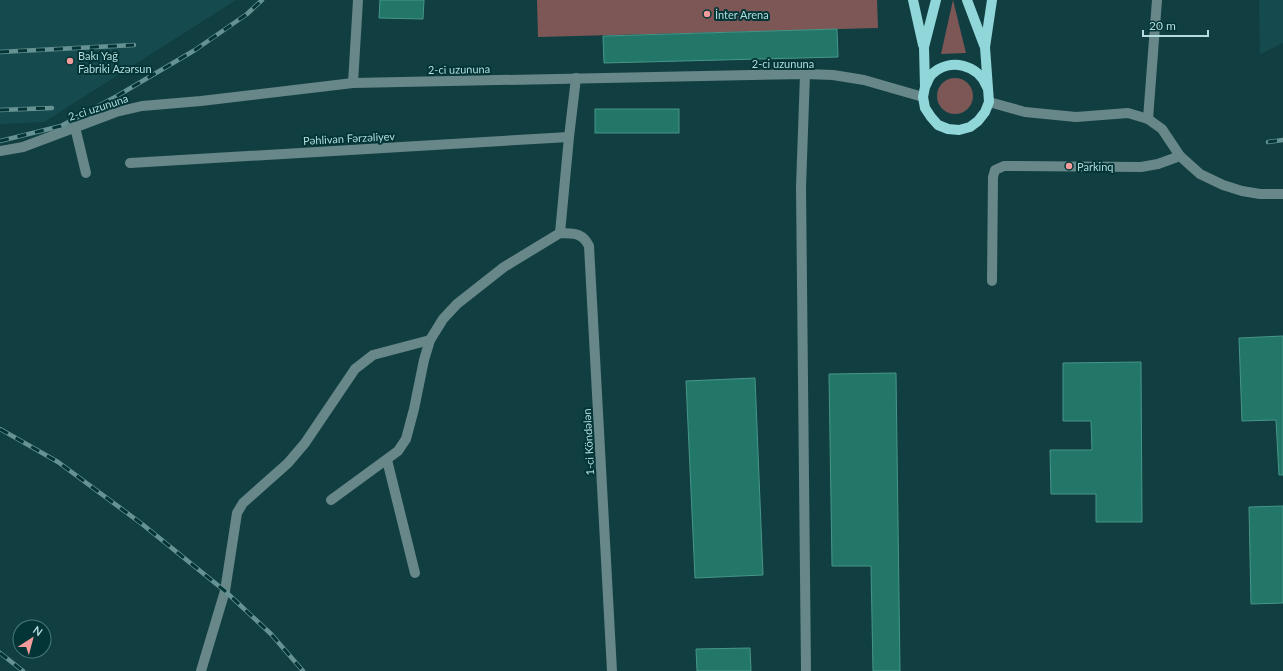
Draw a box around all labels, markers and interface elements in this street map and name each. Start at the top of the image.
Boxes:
place label: İnter Arena [715,8,769,21]
marker: İnter Arena [702,9,712,19]
scale bar [1143,12,1208,38]
text: 20 m [1149,18,1176,33]
place label: Bakı Yağ Fabriki Azərsun [78,49,152,75]
marker: Bakı Yağ Fabriki Azərsun [65,56,75,66]
street label: 2-ci uzununa [752,57,814,70]
street label: 2-ci uzununa [428,62,490,76]
street label: 2-ci uzununa [66,91,130,123]
street label: Pəhlivan Fərzəliyev [303,129,396,147]
place label: Parkinq [1077,160,1113,173]
marker: Parkinq [1064,161,1074,171]
street label: 1-ci Köndələn [580,408,596,476]
north arrow [12,619,52,659]
text: N [31,623,45,638]

